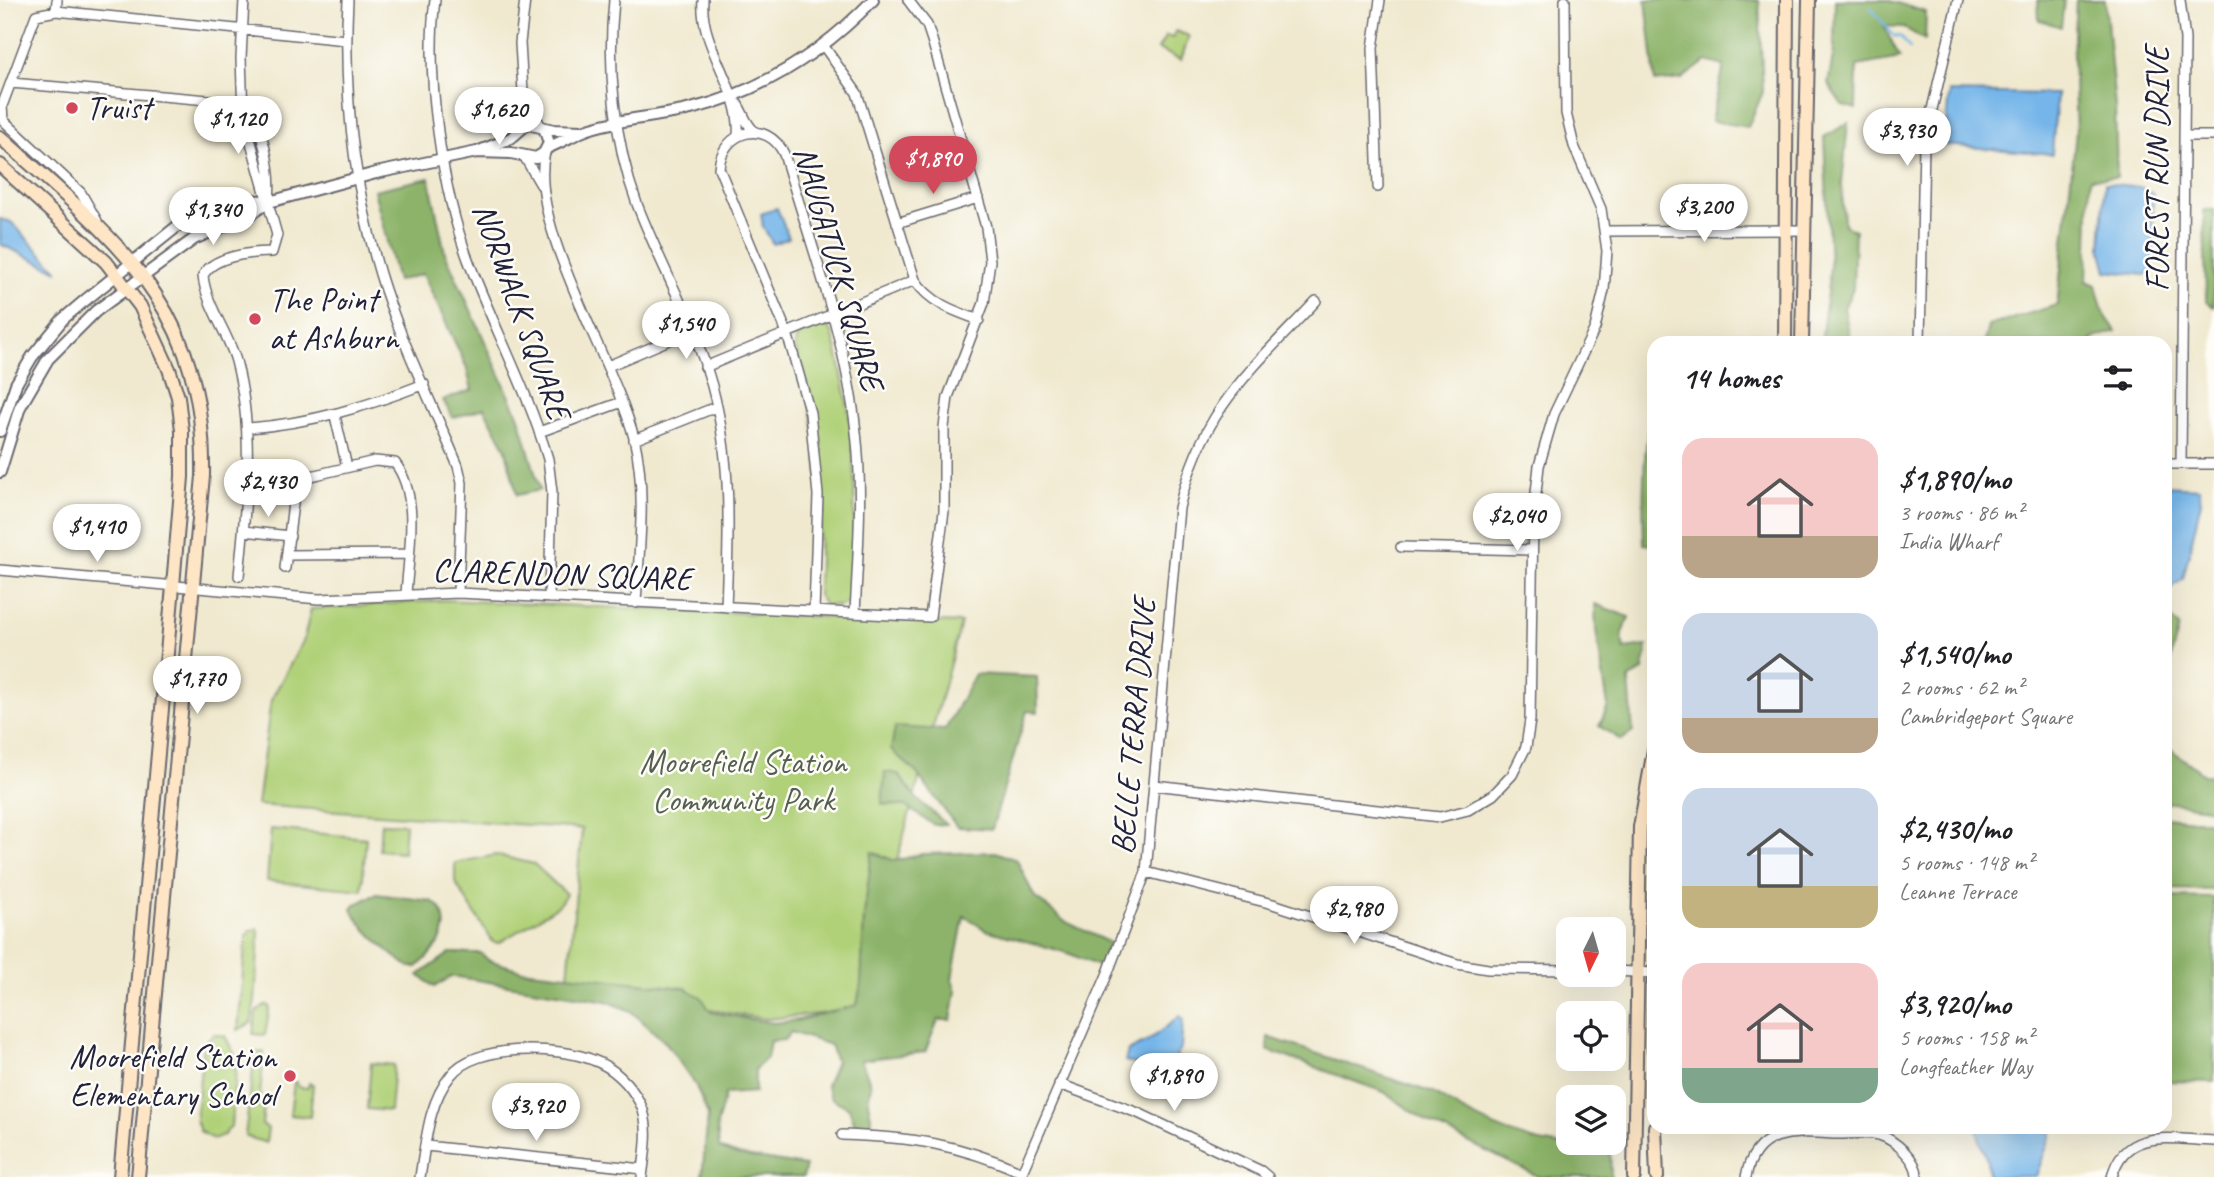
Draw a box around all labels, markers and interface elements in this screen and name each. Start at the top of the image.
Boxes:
street label: FOREST RUN DRIVE [2136,43,2178,292]
place label: Truist [86,87,155,129]
pin: $1,620 [442,88,556,147]
text: $1,620 [471,95,527,124]
pin: $1,120 [181,96,295,156]
marker: Truist [64,100,80,116]
text: $1,120 [210,104,266,133]
pin: $3,930 [1850,108,1964,168]
text: $3,930 [1879,116,1935,145]
pin: $1,890 [876,136,990,196]
street label: NAUGATUCK SQUARE [784,141,895,399]
text: $1,890 [905,144,961,173]
pin: $3,200 [1647,184,1761,244]
pin: $1,340 [156,188,270,247]
text: $3,200 [1676,192,1732,221]
text: $1,340 [185,195,241,224]
street label: NORWALK SQUARE [463,197,582,429]
place label: The Point at Ashburn [269,279,400,359]
pin: $1,540 [629,302,743,361]
text: $1,540 [658,309,714,338]
marker: The Point at Ashburn [247,311,263,327]
text: 14 homes [1682,359,1780,397]
icon: filters [2099,359,2137,397]
pin: $2,430 [211,460,325,519]
text: $1,890/mo [1899,460,2011,498]
icon: home [1738,466,1822,550]
text: $2,430 [240,467,296,496]
pin: $2,040 [1460,494,1574,553]
text: 3 rooms · 86 m² [1899,498,2023,527]
text: $2,040 [1489,501,1545,530]
pin: $1,410 [40,504,154,564]
text: $1,410 [69,512,125,541]
text: India Wharf [1899,527,1998,556]
street label: CLARENDON SQUARE [432,548,696,600]
street label: BELLE TERRA DRIVE [1101,592,1165,856]
text: $1,540/mo [1899,635,2010,673]
icon: home [1738,641,1822,725]
pin: $1,770 [140,656,254,716]
text: $1,770 [169,664,225,693]
text: 2 rooms · 62 m² [1899,673,2023,702]
text: Cambridgeport Square [1899,702,2072,731]
park label: Moorefield Station Community Park [640,741,848,821]
text: $2,430/mo [1899,810,2011,848]
icon: home [1738,816,1822,900]
text: 5 rooms · 148 m² [1899,848,2034,877]
text: Leanne Terrace [1899,877,2017,906]
pin: $2,980 [1297,886,1411,946]
text: $2,980 [1326,894,1382,923]
north arrow [1556,917,1626,987]
map controls [1556,917,1626,1155]
text: $3,920/mo [1899,985,2011,1023]
icon: home [1738,991,1822,1075]
button: locate [1556,1001,1626,1071]
text: 5 rooms · 158 m² [1899,1023,2034,1052]
place label: Moorefield Station Elementary School [69,1036,281,1116]
text: Longfeather Way [1899,1052,2032,1081]
pin: $1,890 [1117,1054,1231,1113]
text: $1,890 [1146,1061,1202,1090]
marker: Moorefield Station Elementary School [282,1068,298,1084]
pin: $3,920 [479,1084,593,1143]
button: layers [1556,1085,1626,1155]
text: $3,920 [508,1091,564,1120]

